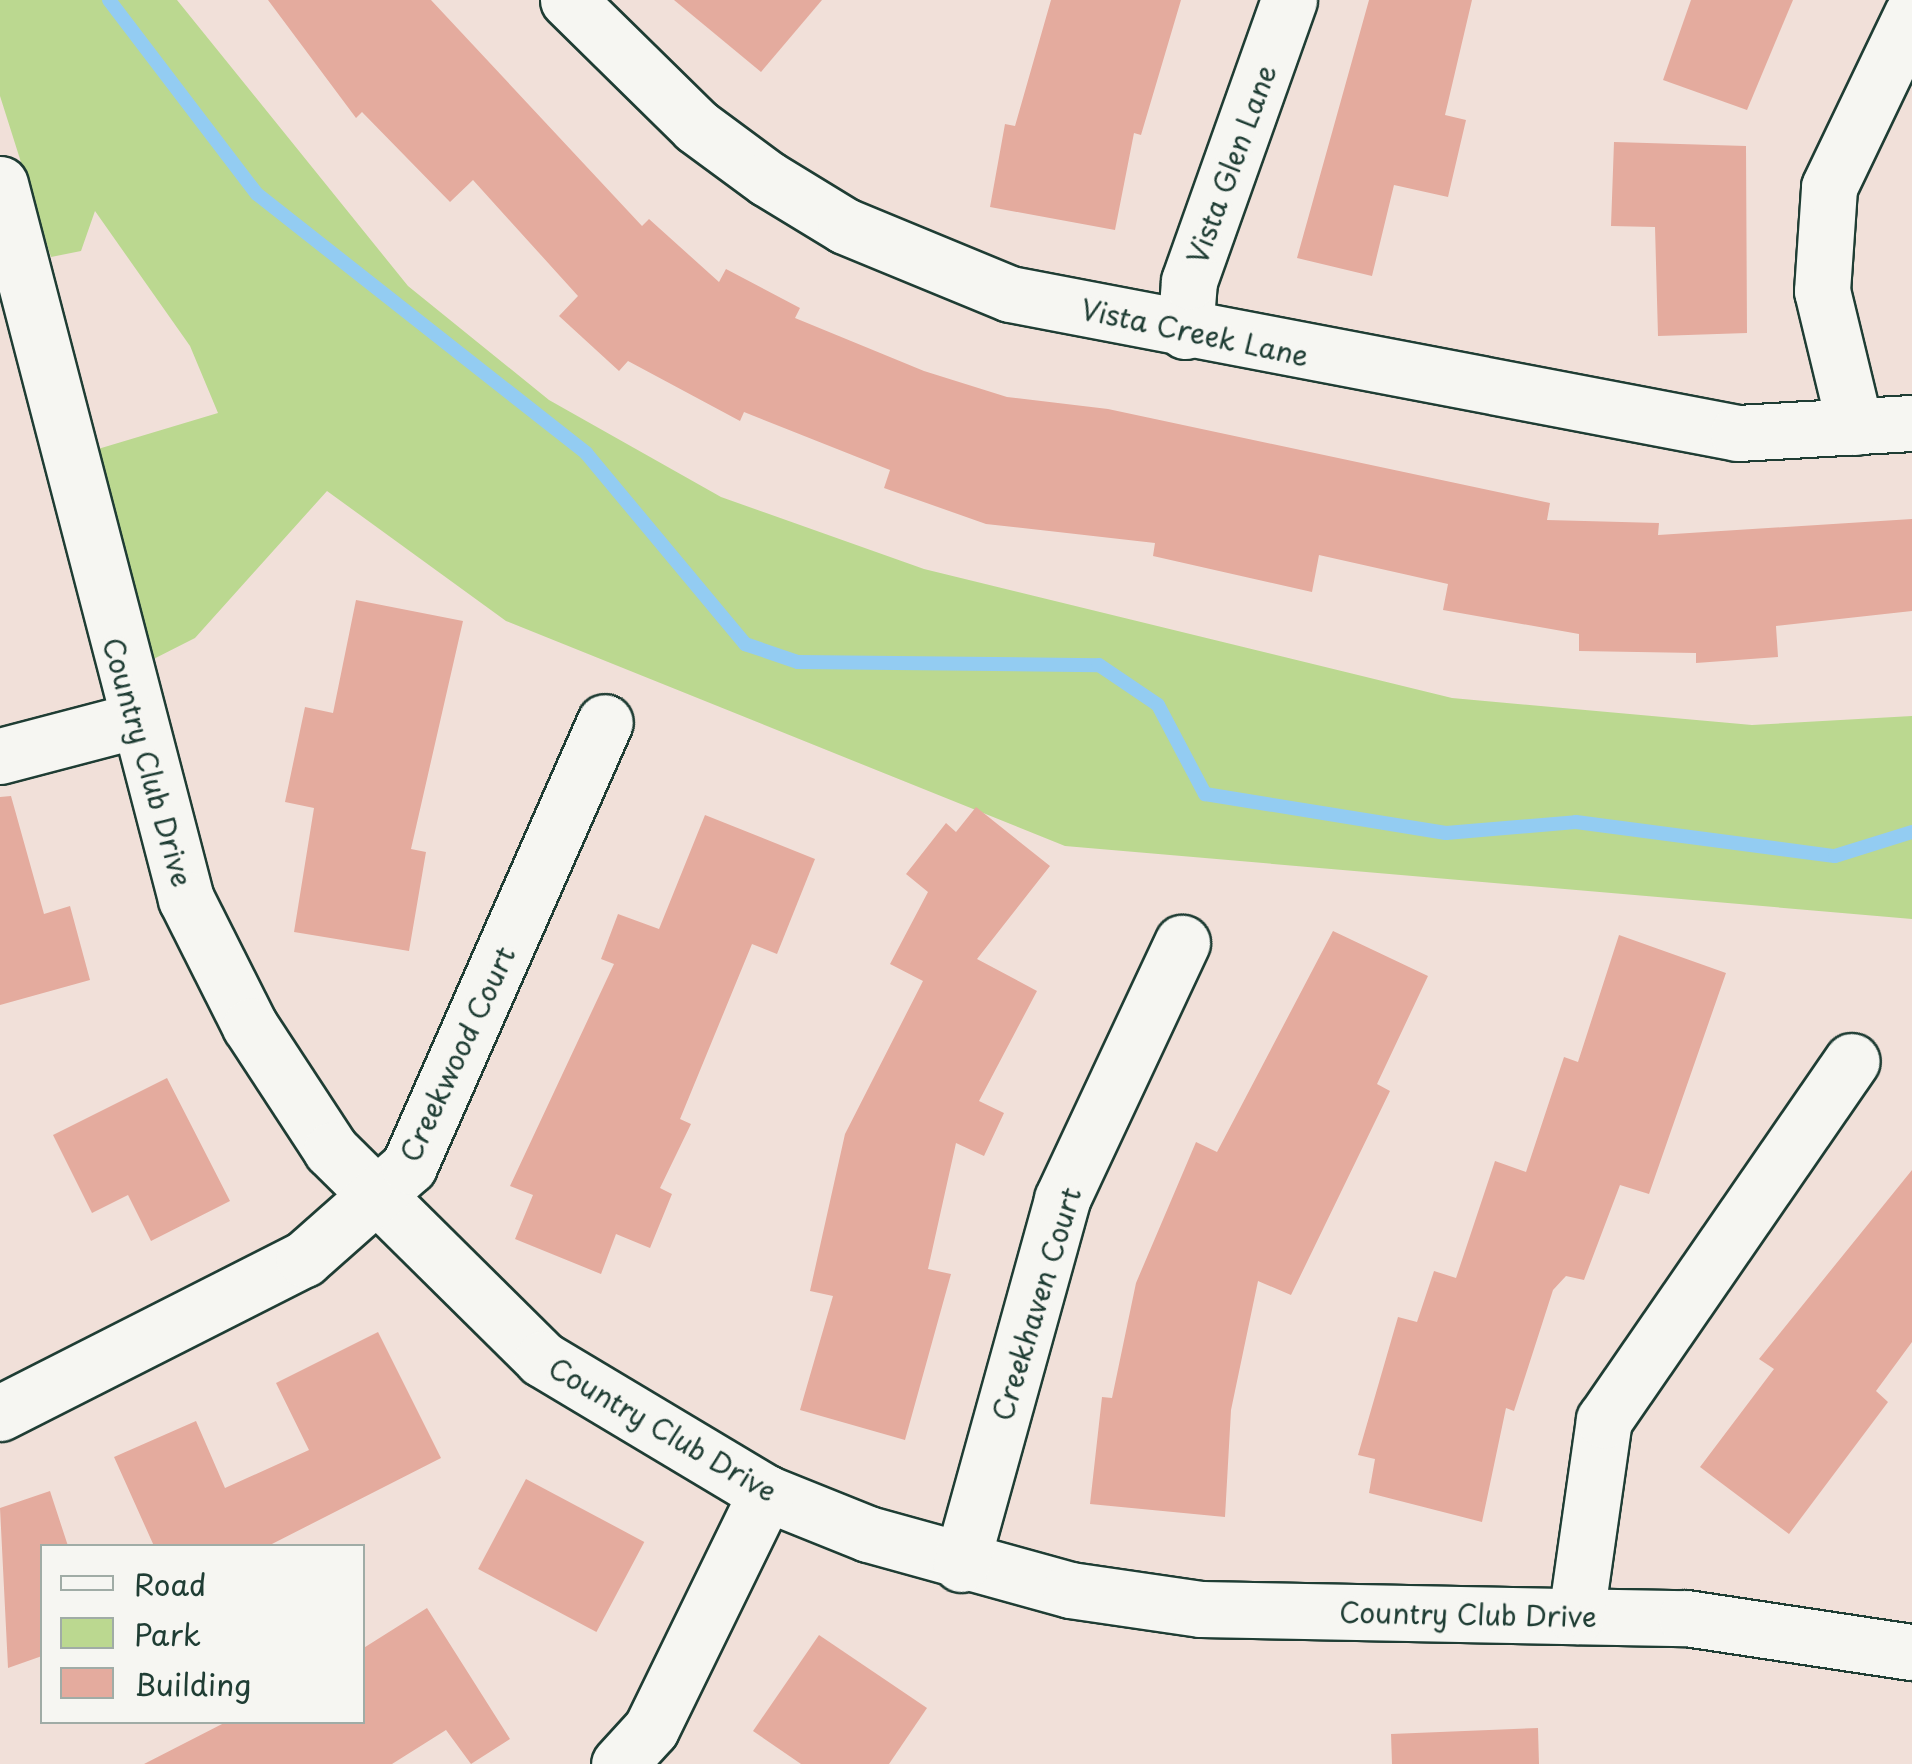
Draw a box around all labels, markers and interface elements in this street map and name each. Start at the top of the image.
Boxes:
street label: Vista Glen Lane [1179,58,1283,270]
street label: Vista Creek Lane [1078,291,1312,373]
street label: Country Club Drive [96,632,200,892]
street label: Creekwood Court [392,940,522,1168]
street label: Creekhaven Court [984,1183,1088,1425]
street label: Country Club Drive [542,1349,784,1509]
legend [40,1544,365,1724]
text: Road [134,1561,207,1606]
street label: Country Club Drive [1338,1595,1598,1633]
text: Park [134,1611,201,1656]
text: Building [134,1661,251,1706]

